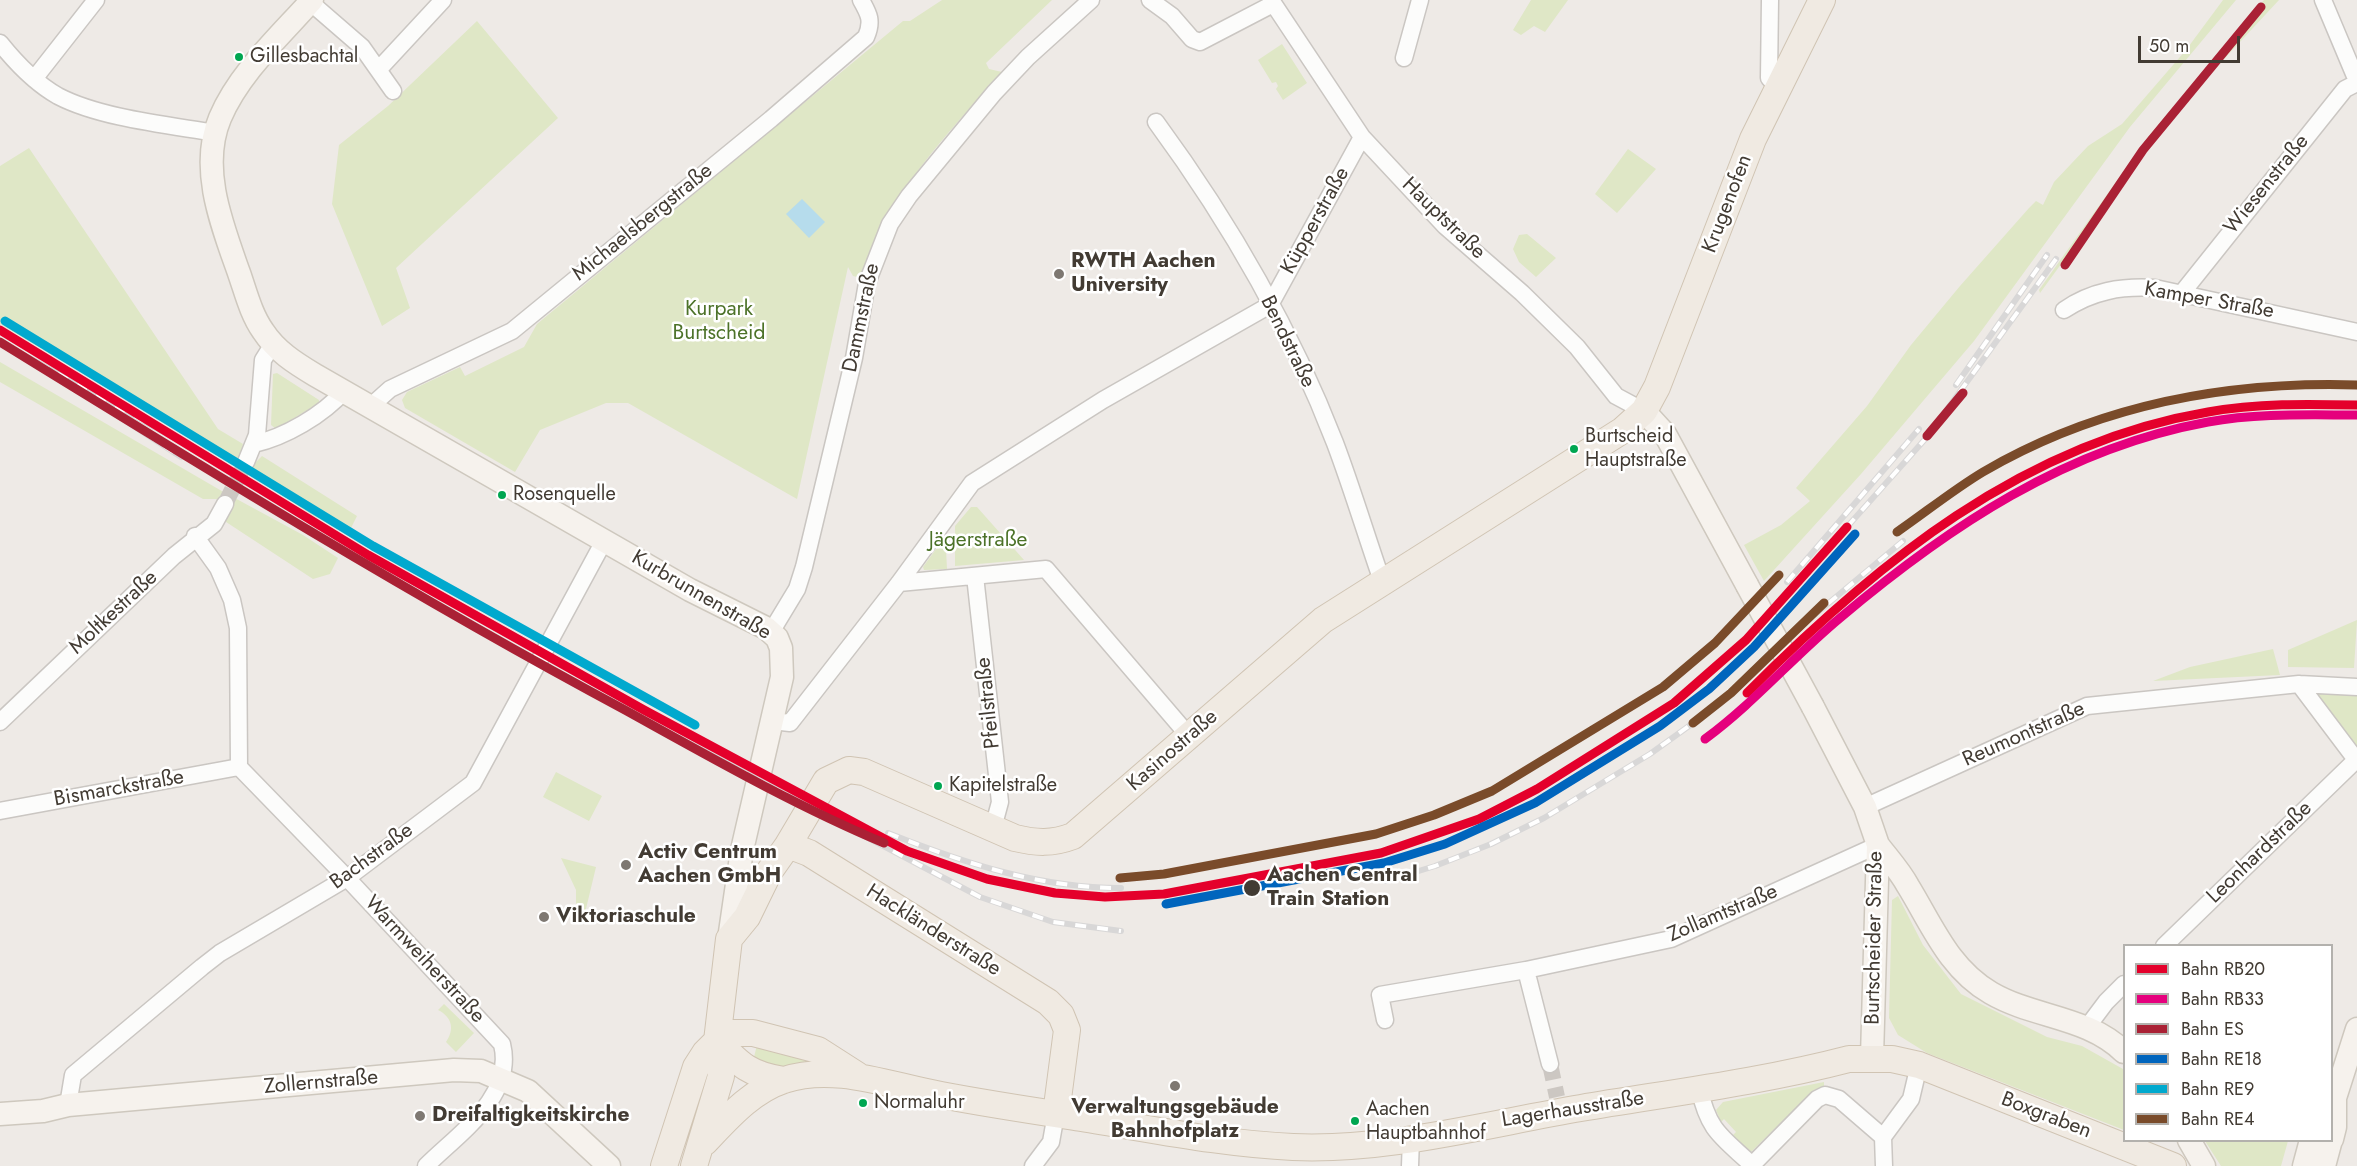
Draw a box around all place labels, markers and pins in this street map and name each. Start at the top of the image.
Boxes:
place label: Gillesbachtal [250,45,358,69]
marker: Gillesbachtal [233,51,245,63]
place label: RWTH Aachen University [1071,249,1216,299]
marker: RWTH Aachen University [1052,267,1066,281]
place label: Burtscheid Hauptstraße [1585,425,1687,472]
marker: Burtscheid Hauptstraße [1568,443,1580,455]
place label: Rosenquelle [513,483,616,507]
marker: Rosenquelle [496,489,508,501]
place label: Kapitelstraße [949,774,1057,798]
marker: Kapitelstraße [932,780,944,792]
place label: Activ Centrum Aachen GmbH [638,840,781,890]
marker: Activ Centrum Aachen GmbH [619,858,633,872]
place label: Aachen Central Train Station [1267,863,1418,913]
marker: Aachen Central Train Station [1242,878,1262,898]
place label: Viktoriaschule [556,904,696,930]
marker: Viktoriaschule [537,910,551,924]
marker: Verwaltungsgebäude Bahnhofplatz [1168,1079,1182,1093]
place label: Normaluhr [874,1091,965,1115]
place label: Verwaltungsgebäude Bahnhofplatz [1071,1095,1279,1145]
marker: Normaluhr [857,1097,869,1109]
place label: Aachen Hauptbahnhof [1366,1098,1486,1145]
place label: Dreifaltigkeitskirche [432,1103,630,1129]
marker: Dreifaltigkeitskirche [413,1109,427,1123]
marker: Aachen Hauptbahnhof [1349,1115,1361,1127]

